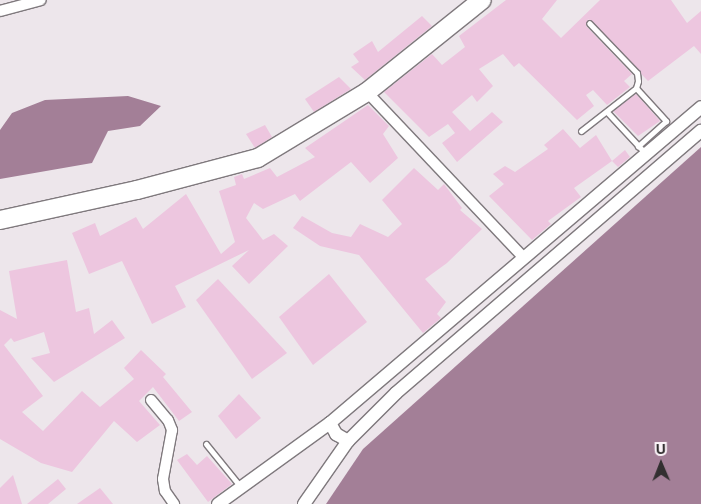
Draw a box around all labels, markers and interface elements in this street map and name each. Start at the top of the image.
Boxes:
north arrow [636,439,686,489]
text: U [655,439,666,458]

